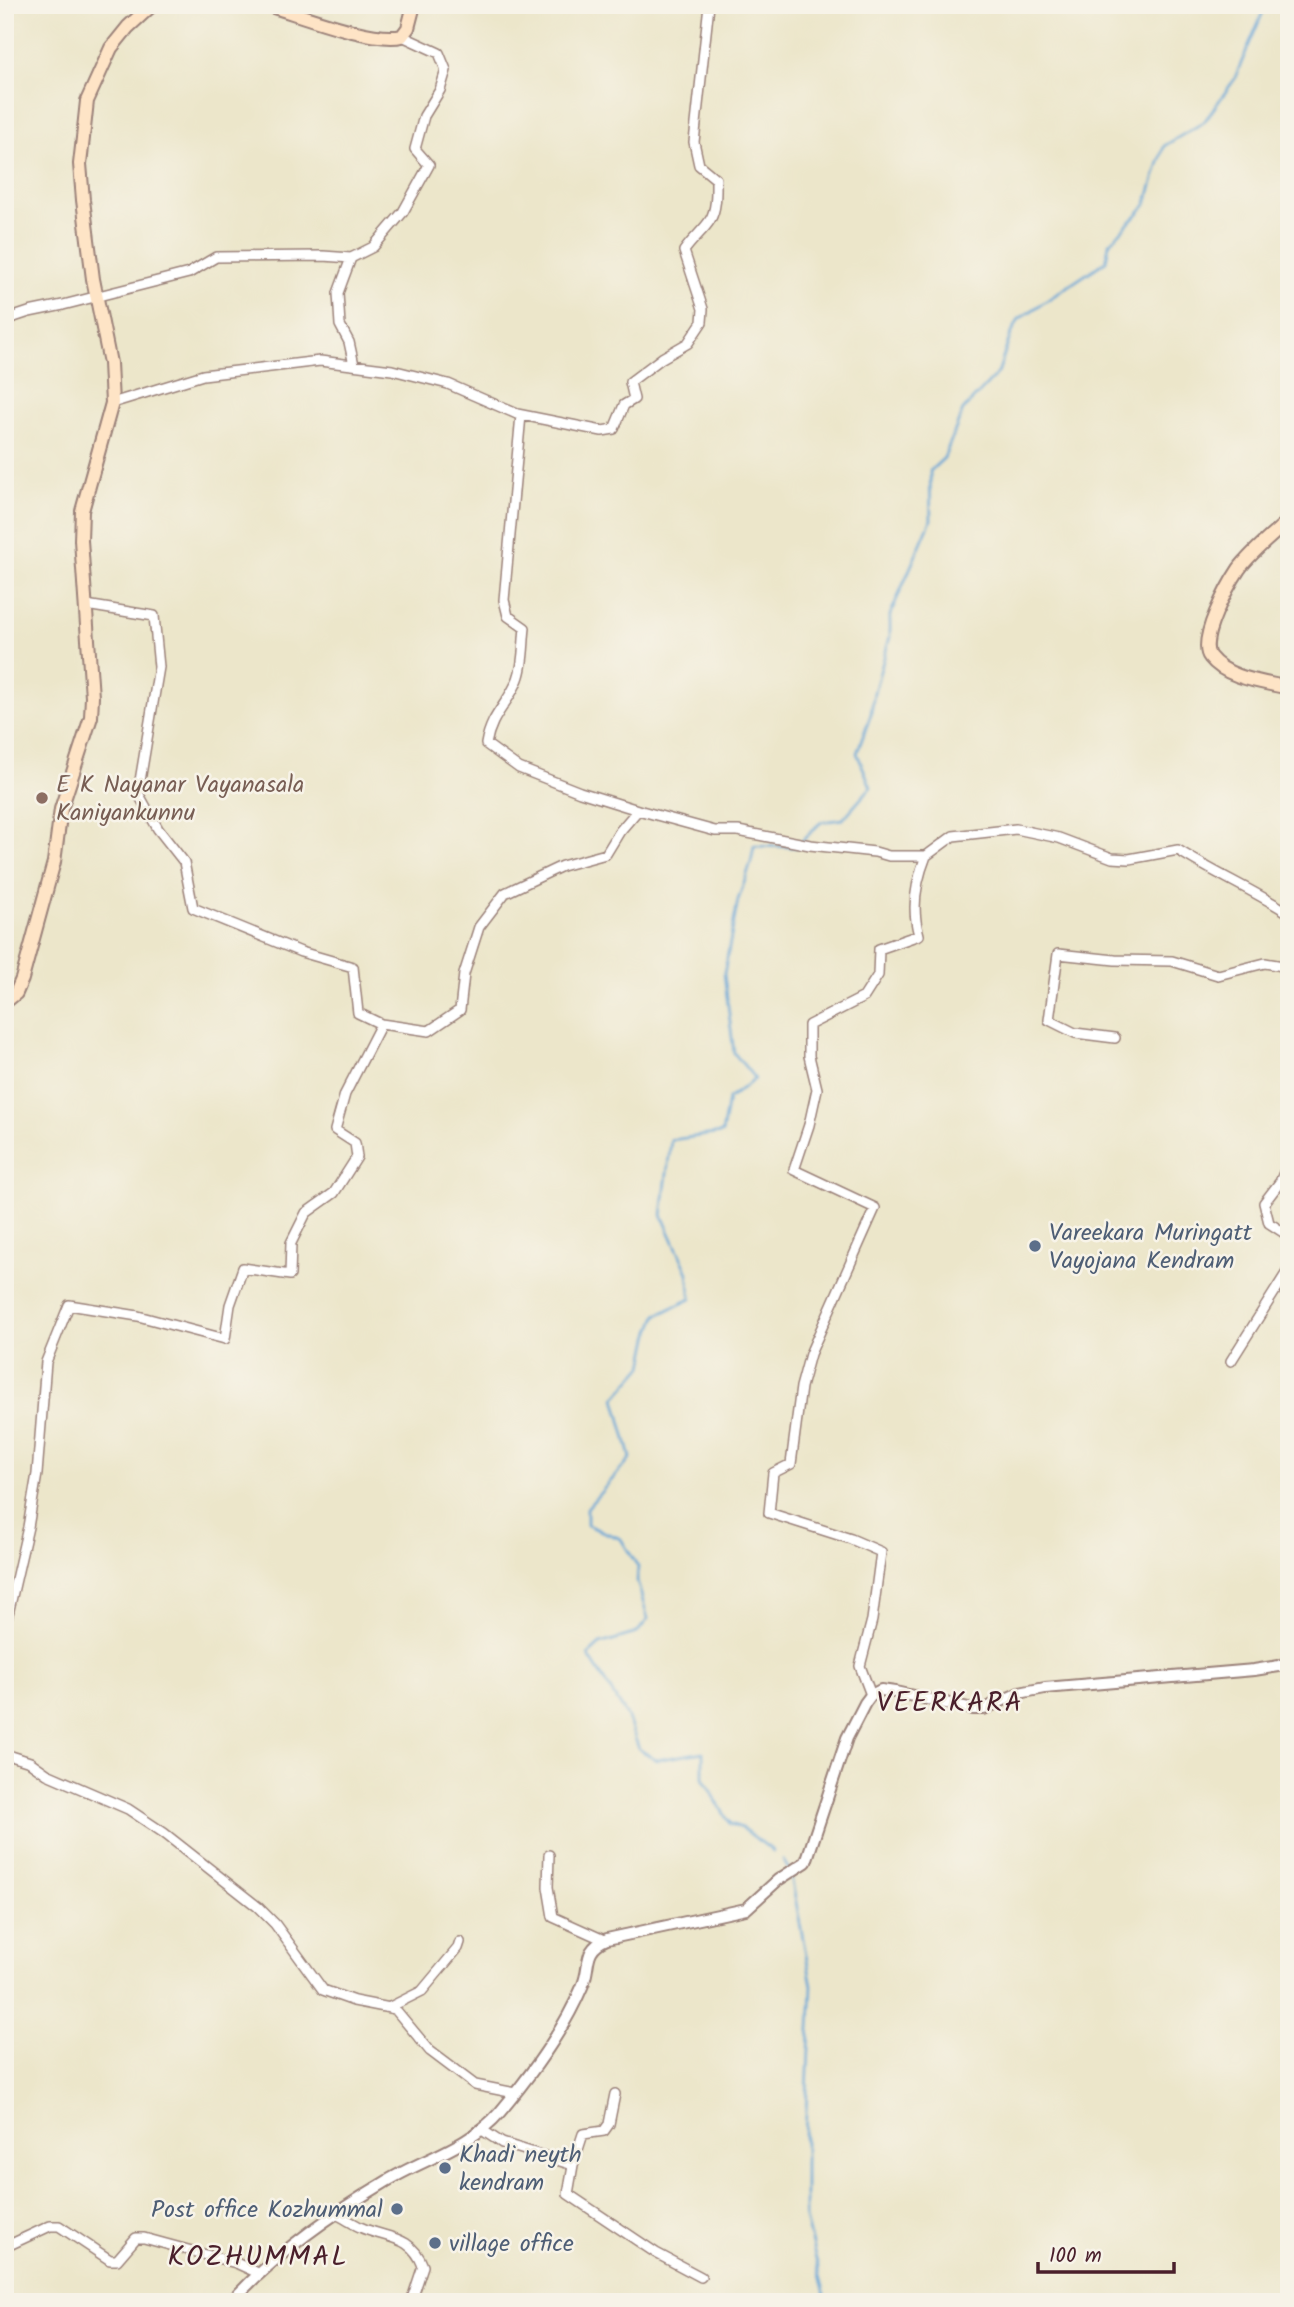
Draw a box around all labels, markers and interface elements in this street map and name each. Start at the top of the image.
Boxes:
place label: E K Nayanar Vayanasala Kaniyankunnu [56,766,304,833]
marker: E K Nayanar Vayanasala Kaniyankunnu [34,790,50,806]
place label: Vareekara Muringatt Vayojana Kendram [1049,1214,1253,1281]
marker: Vareekara Muringatt Vayojana Kendram [1027,1238,1043,1254]
district label: VEERKARA [877,1681,1023,1726]
place label: Khadi neyth kendram [459,2136,582,2203]
marker: Khadi neyth kendram [437,2160,453,2176]
place label: Post office Kozhummal [151,2191,383,2230]
marker: Post office Kozhummal [389,2201,405,2217]
place label: village office [449,2225,574,2264]
scale bar [1038,2230,1175,2274]
district label: KOZHUMMAL [167,2235,349,2280]
marker: village office [427,2235,443,2251]
text: 100 m [1049,2240,1102,2273]

